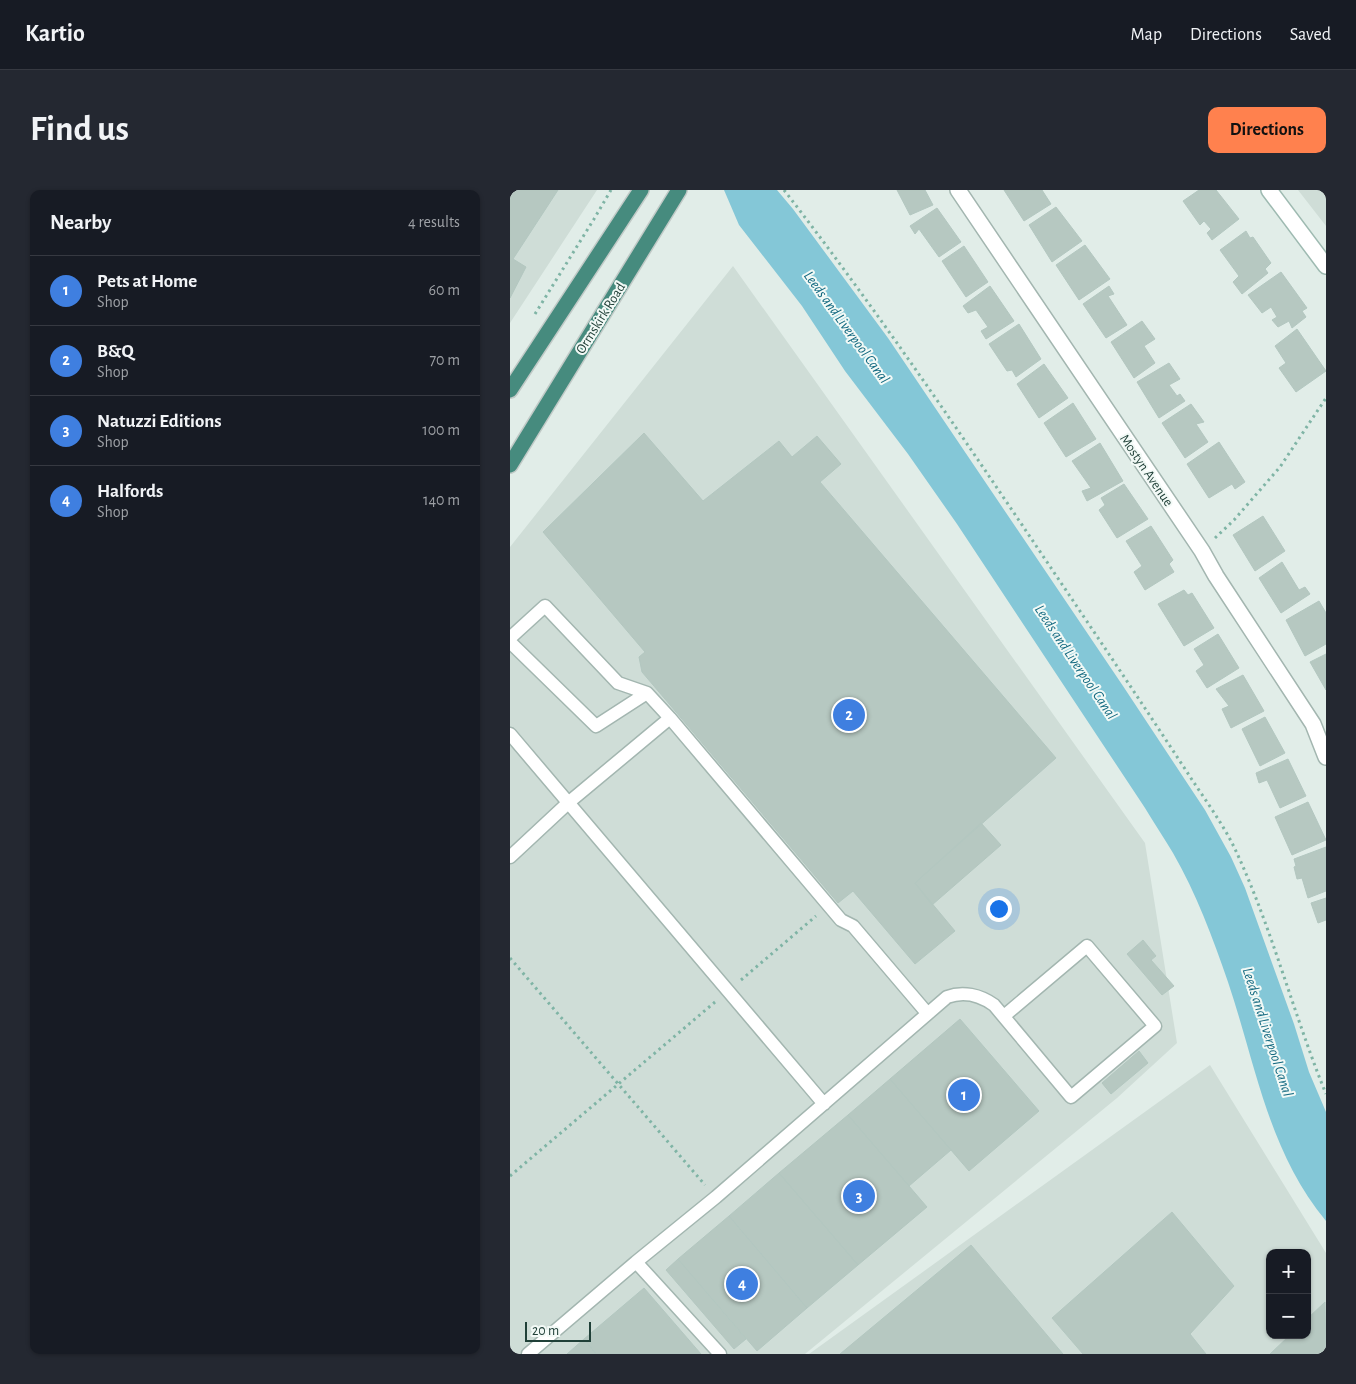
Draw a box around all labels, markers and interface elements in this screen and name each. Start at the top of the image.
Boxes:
text: Kartio [25,22,85,46]
text: Map [1131,26,1162,44]
text: Directions [1190,26,1262,44]
text: Saved [1290,26,1331,44]
button: Directions [1208,107,1326,153]
text: Find us [30,112,129,147]
text: Nearby [50,212,111,233]
text: 4 results [408,214,460,230]
water label: Leeds and Liverpool Canal [801,268,892,386]
text: Pets at Home [97,272,197,291]
street label: Ormskirk Road [574,281,628,356]
text: 1 [63,282,69,298]
text: 60 m [429,282,460,298]
text: Shop [97,294,129,310]
text: B&Q [97,342,134,361]
text: 2 [62,352,70,368]
text: 70 m [429,352,460,368]
text: Shop [97,364,129,380]
text: Natuzzi Editions [97,412,222,431]
text: 3 [63,422,69,438]
text: 100 m [422,422,460,438]
street label: Mostyn Avenue [1117,432,1175,509]
text: Shop [97,434,129,450]
text: Halfords [97,482,163,501]
text: 4 [62,492,70,508]
text: 140 m [423,492,460,508]
text: Shop [97,504,129,520]
water label: Leeds and Liverpool Canal [1032,602,1120,723]
pin: 2 [833,696,865,734]
your location [986,896,1012,922]
water label: Leeds and Liverpool Canal [1240,966,1296,1099]
pin: 1 [948,1076,980,1114]
pin: 3 [843,1177,875,1215]
map controls [1266,1249,1311,1339]
button: + [1266,1249,1311,1294]
pin: 4 [726,1265,758,1303]
button: − [1266,1294,1311,1339]
scale bar [525,1319,591,1342]
text: 20 m [532,1324,559,1338]

